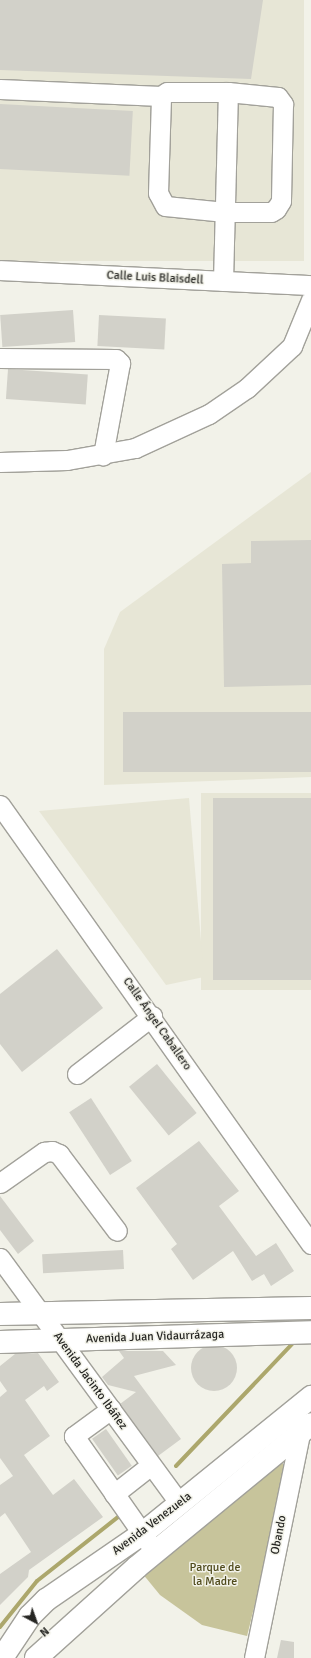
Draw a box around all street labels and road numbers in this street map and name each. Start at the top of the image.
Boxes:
street label: Calle Luis Blaisdell [106,268,204,288]
street label: Calle Ángel Caballero [120,975,194,1073]
street label: Avenida Juan Vidaurrázaga [86,1327,224,1347]
street label: Avenida Jacinto Ibáñez [50,1330,130,1432]
street label: Avenida Venezuela [109,1489,195,1559]
street label: Obando [268,1514,290,1556]

